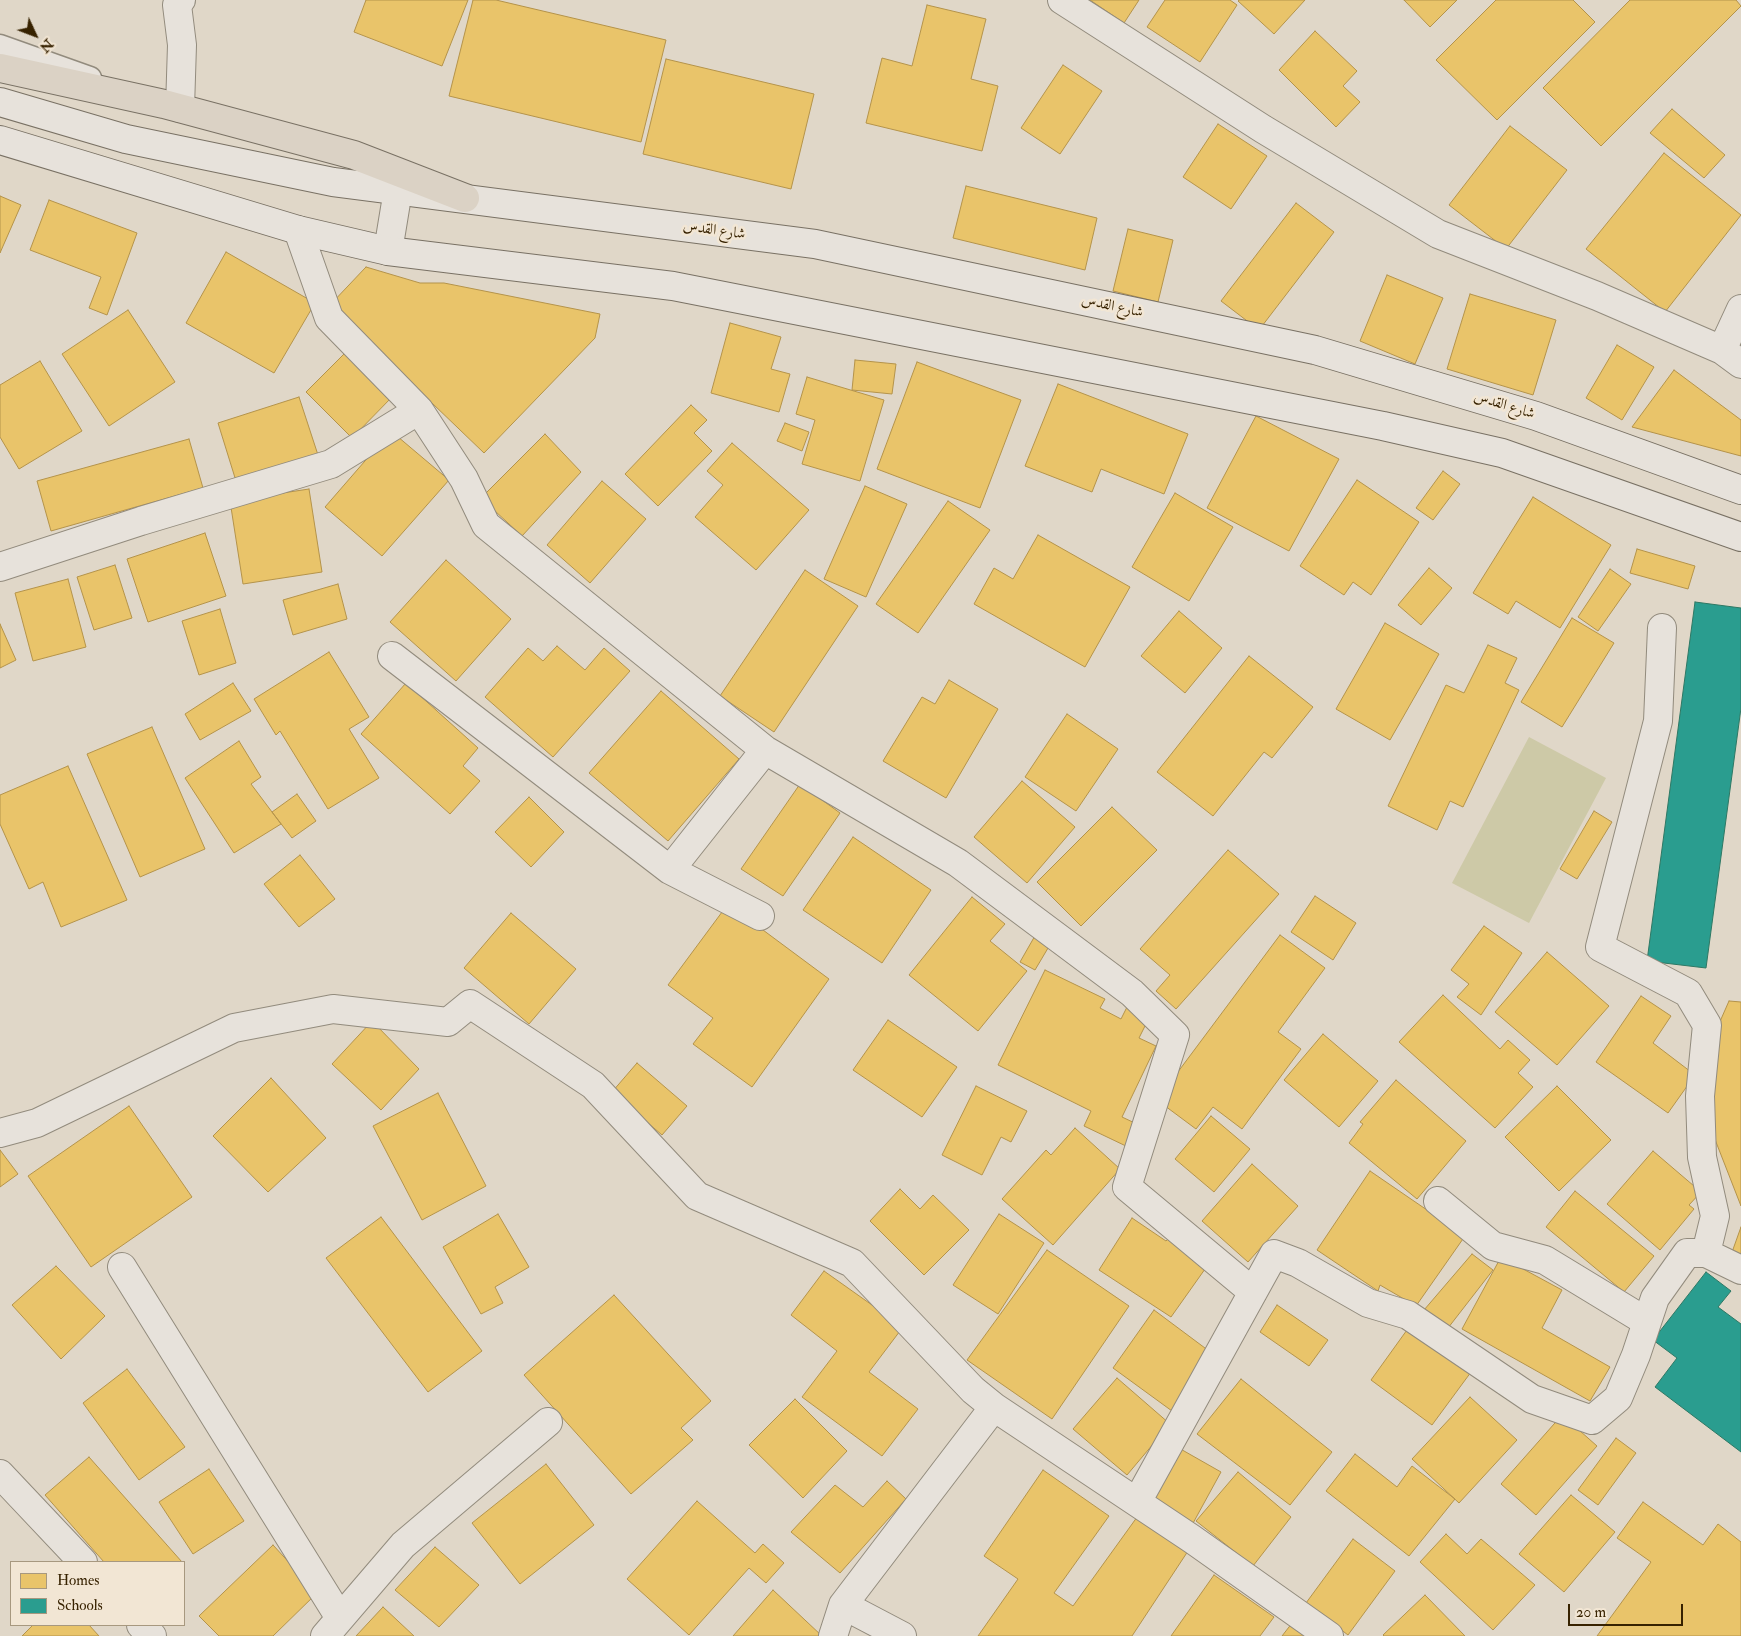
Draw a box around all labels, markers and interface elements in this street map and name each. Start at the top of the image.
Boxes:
north arrow [10,10,60,60]
text: N [36,35,57,56]
street label: شارع القدس [682,218,746,244]
street label: شارع القدس [1079,292,1145,322]
street label: شارع القدس [1471,388,1537,424]
legend [10,1561,185,1626]
text: Homes [57,1571,99,1590]
scale bar [1571,1594,1686,1626]
text: Schools [57,1596,103,1615]
text: 20 m [1576,1603,1606,1622]

